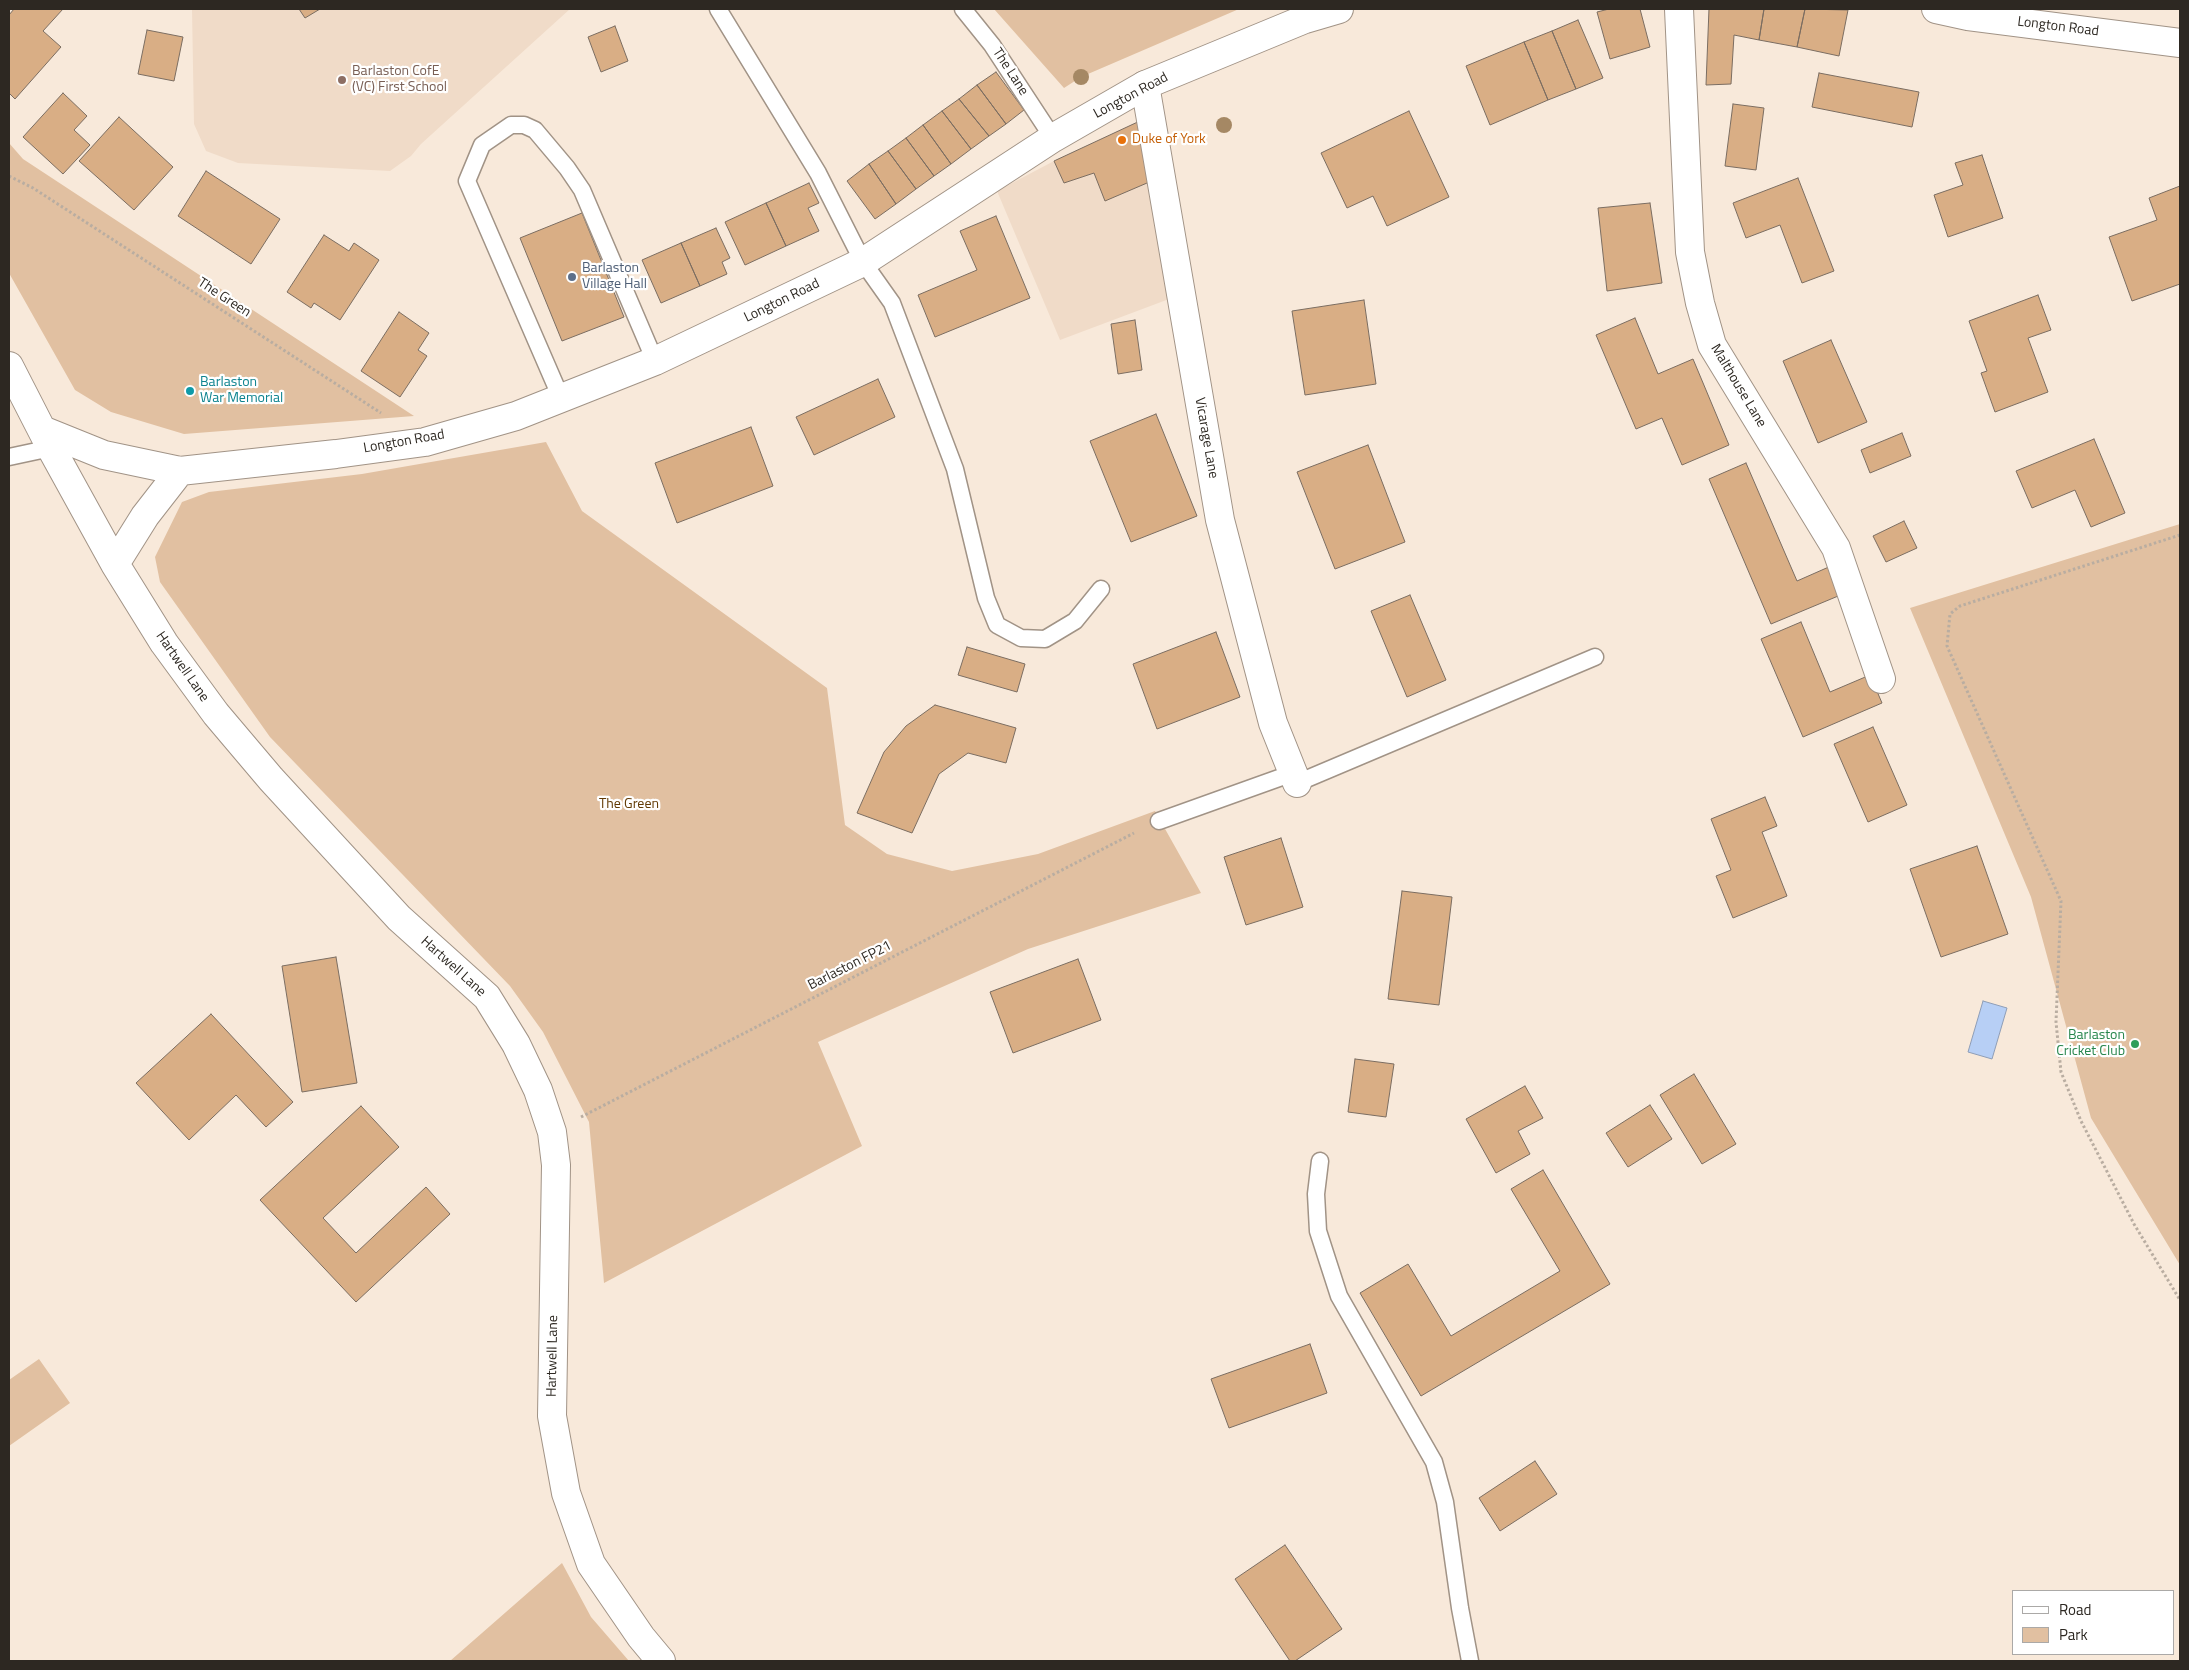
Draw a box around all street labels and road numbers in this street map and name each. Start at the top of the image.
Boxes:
street label: Longton Road [2016,14,2100,40]
street label: The Lane [988,45,1032,99]
street label: Longton Road [1091,69,1171,123]
street label: The Green [194,275,254,321]
street label: Longton Road [741,275,823,327]
street label: Malthouse Lane [1707,341,1769,431]
street label: Vicarage Lane [1191,396,1221,480]
street label: Longton Road [362,427,446,457]
street label: Hartwell Lane [152,629,212,705]
street label: Hartwell Lane [417,933,489,1001]
street label: Barlaston FP21 [805,938,895,994]
street label: Hartwell Lane [544,1315,562,1397]

